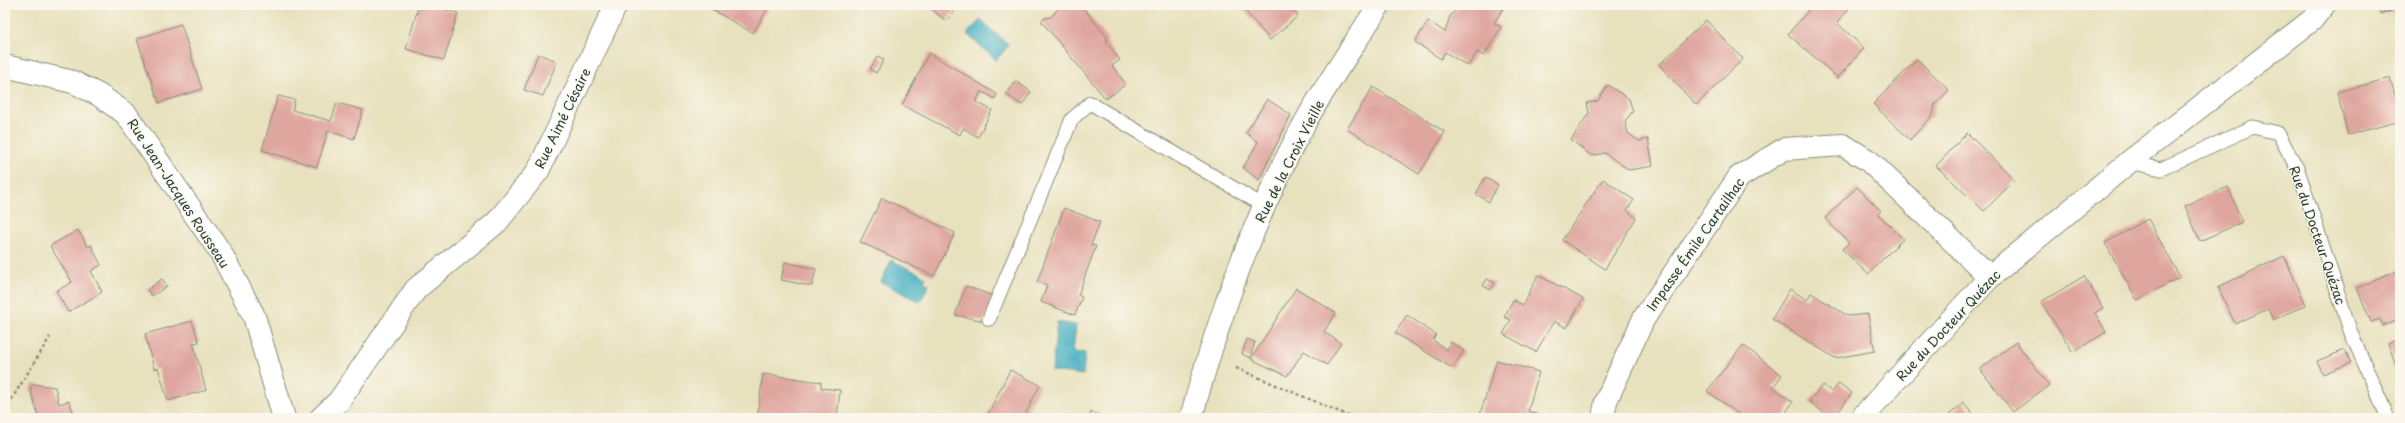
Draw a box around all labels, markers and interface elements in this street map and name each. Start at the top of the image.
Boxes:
street label: Rue Aimé Césaire [529,64,595,171]
street label: Rue de la Croix Vieille [1250,96,1328,226]
street label: Rue Jean-Jacques Rousseau [123,114,235,272]
street label: Rue du Docteur Quézac [2285,163,2351,307]
street label: Impasse Émile Cartailhac [1642,173,1748,314]
street label: Rue du Docteur Quézac [1891,265,2005,385]

